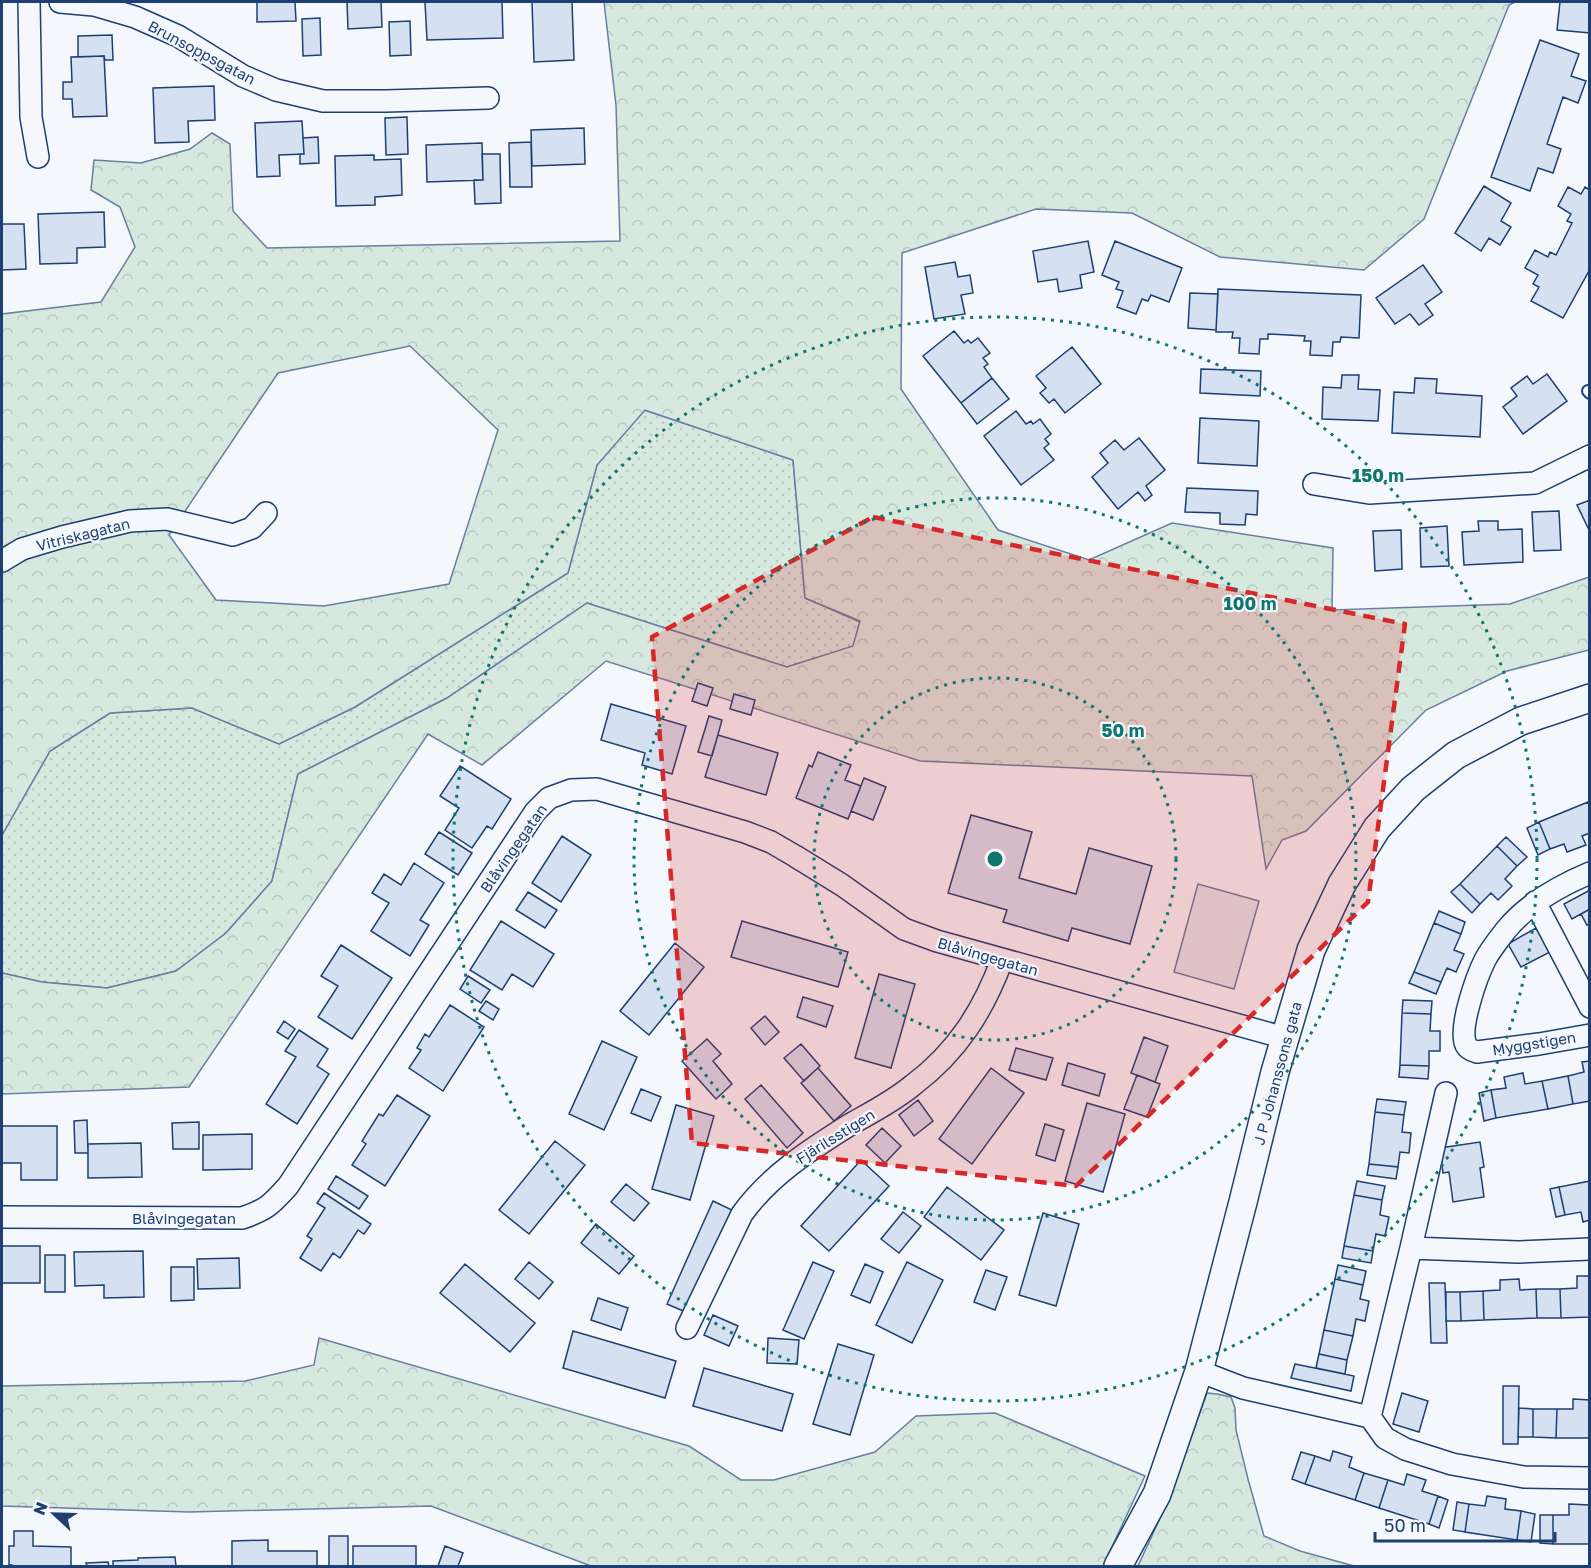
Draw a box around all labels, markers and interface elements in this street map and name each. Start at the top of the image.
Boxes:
street label: Brunsoppsgatan [145,16,259,88]
text: 150 m [1352,464,1404,486]
street label: Vitriskagatan [34,514,132,554]
text: 100 m [1224,592,1276,614]
text: 50 m [1102,719,1144,741]
street label: Blåvingegatan [476,800,550,896]
centre of rings [985,849,1005,869]
street label: Blåvingegatan [936,933,1040,979]
street label: J P Johanssons gata [1249,999,1305,1147]
street label: Myggstigen [1491,1027,1577,1059]
street label: Fjärilsstigen [792,1105,878,1167]
street label: Blåvingegatan [132,1209,236,1227]
north arrow [24,1484,84,1544]
text: N [29,1499,52,1518]
scale bar [1375,1505,1555,1543]
text: 50 m [1384,1514,1426,1536]

